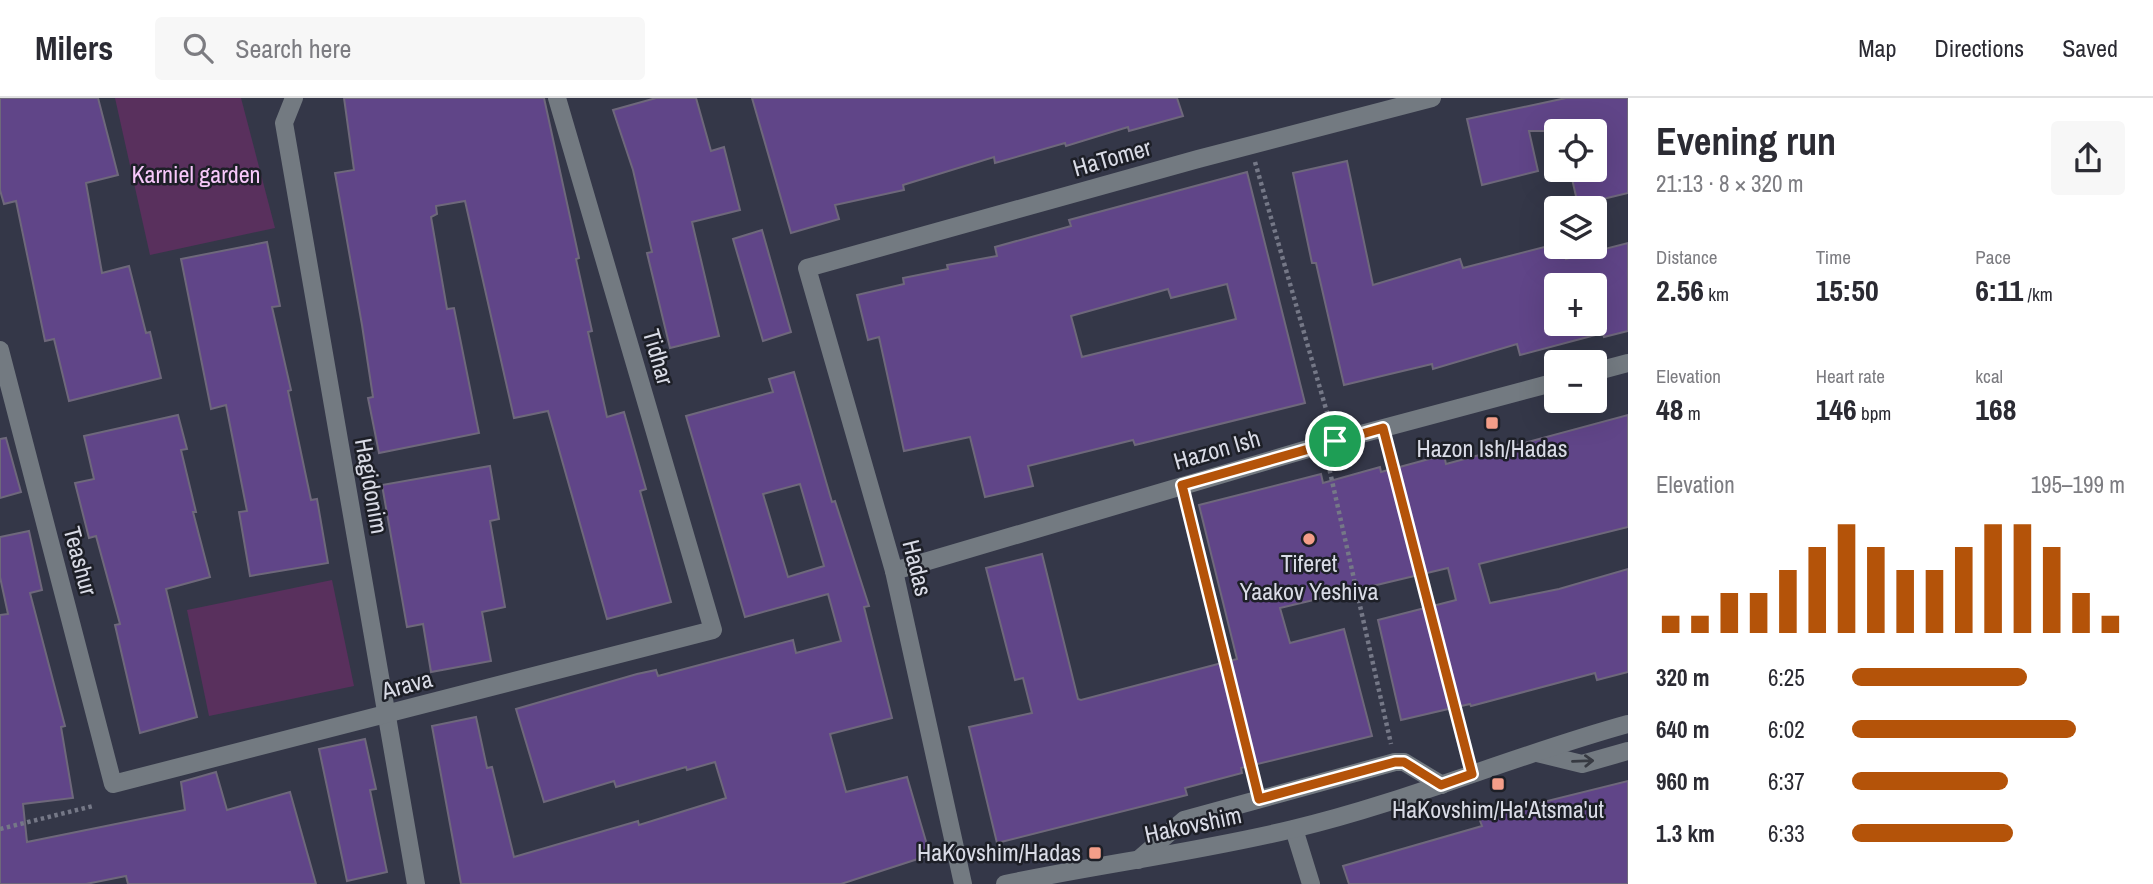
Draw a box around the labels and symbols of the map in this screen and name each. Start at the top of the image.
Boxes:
street label: HaTomer [1069,131,1155,183]
park label: Karniel garden [131,158,261,190]
street label: Tidhar [636,325,682,389]
pin [1305,411,1365,471]
marker: Hazon Ish/Hadas [1484,415,1500,431]
street label: Hazon Ish [1170,421,1264,477]
place label: Hazon Ish/Hadas [1417,432,1567,464]
street label: Hagidonim [348,436,396,536]
street label: Teashur [56,523,106,599]
marker: Tiferet Yaakov Yeshiva [1301,531,1317,547]
street label: Hadas [896,536,940,599]
place label: Tiferet Yaakov Yeshiva [1240,547,1378,607]
street label: Arava [377,662,436,706]
one-way arrow [1571,754,1594,767]
marker: HaKovshim/Ha'Atsma'ut [1490,776,1506,792]
place label: HaKovshim/Ha'Atsma'ut [1392,793,1605,825]
street label: Hakovshim [1141,798,1244,850]
place label: HaKovshim/Hadas [917,836,1081,868]
marker: HaKovshim/Hadas [1087,845,1103,861]

